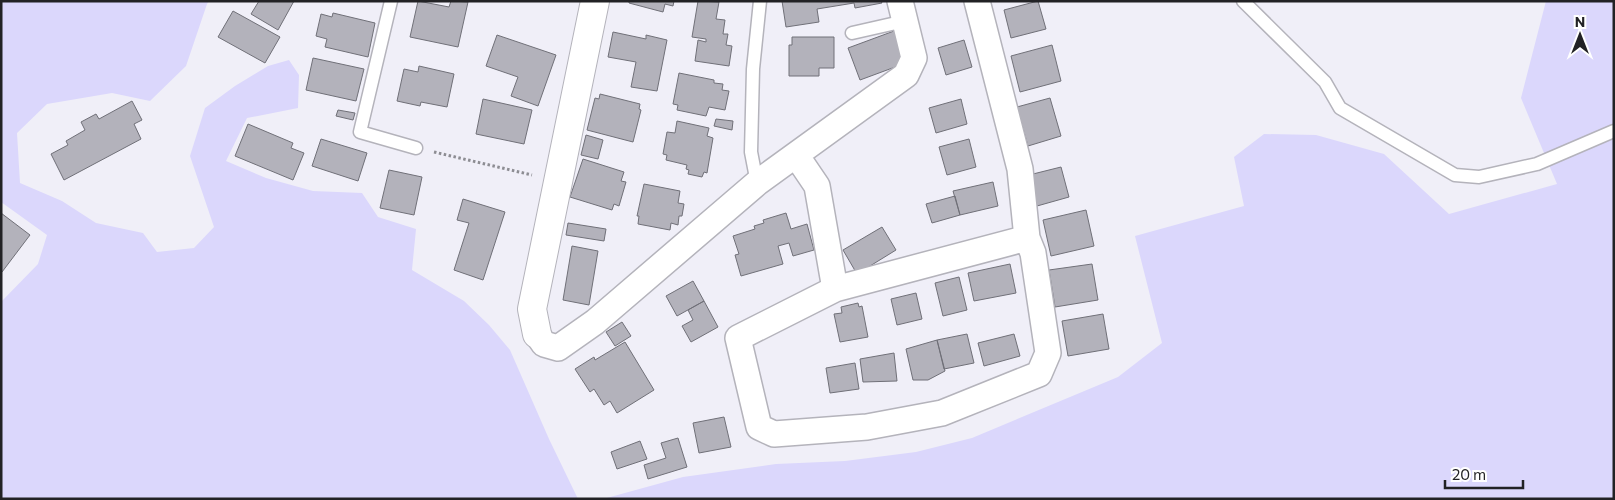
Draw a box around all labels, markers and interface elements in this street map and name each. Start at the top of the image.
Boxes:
north arrow [1555,10,1605,60]
text: N [1575,13,1585,30]
scale bar [1445,458,1522,490]
text: 20 m [1452,465,1486,483]

